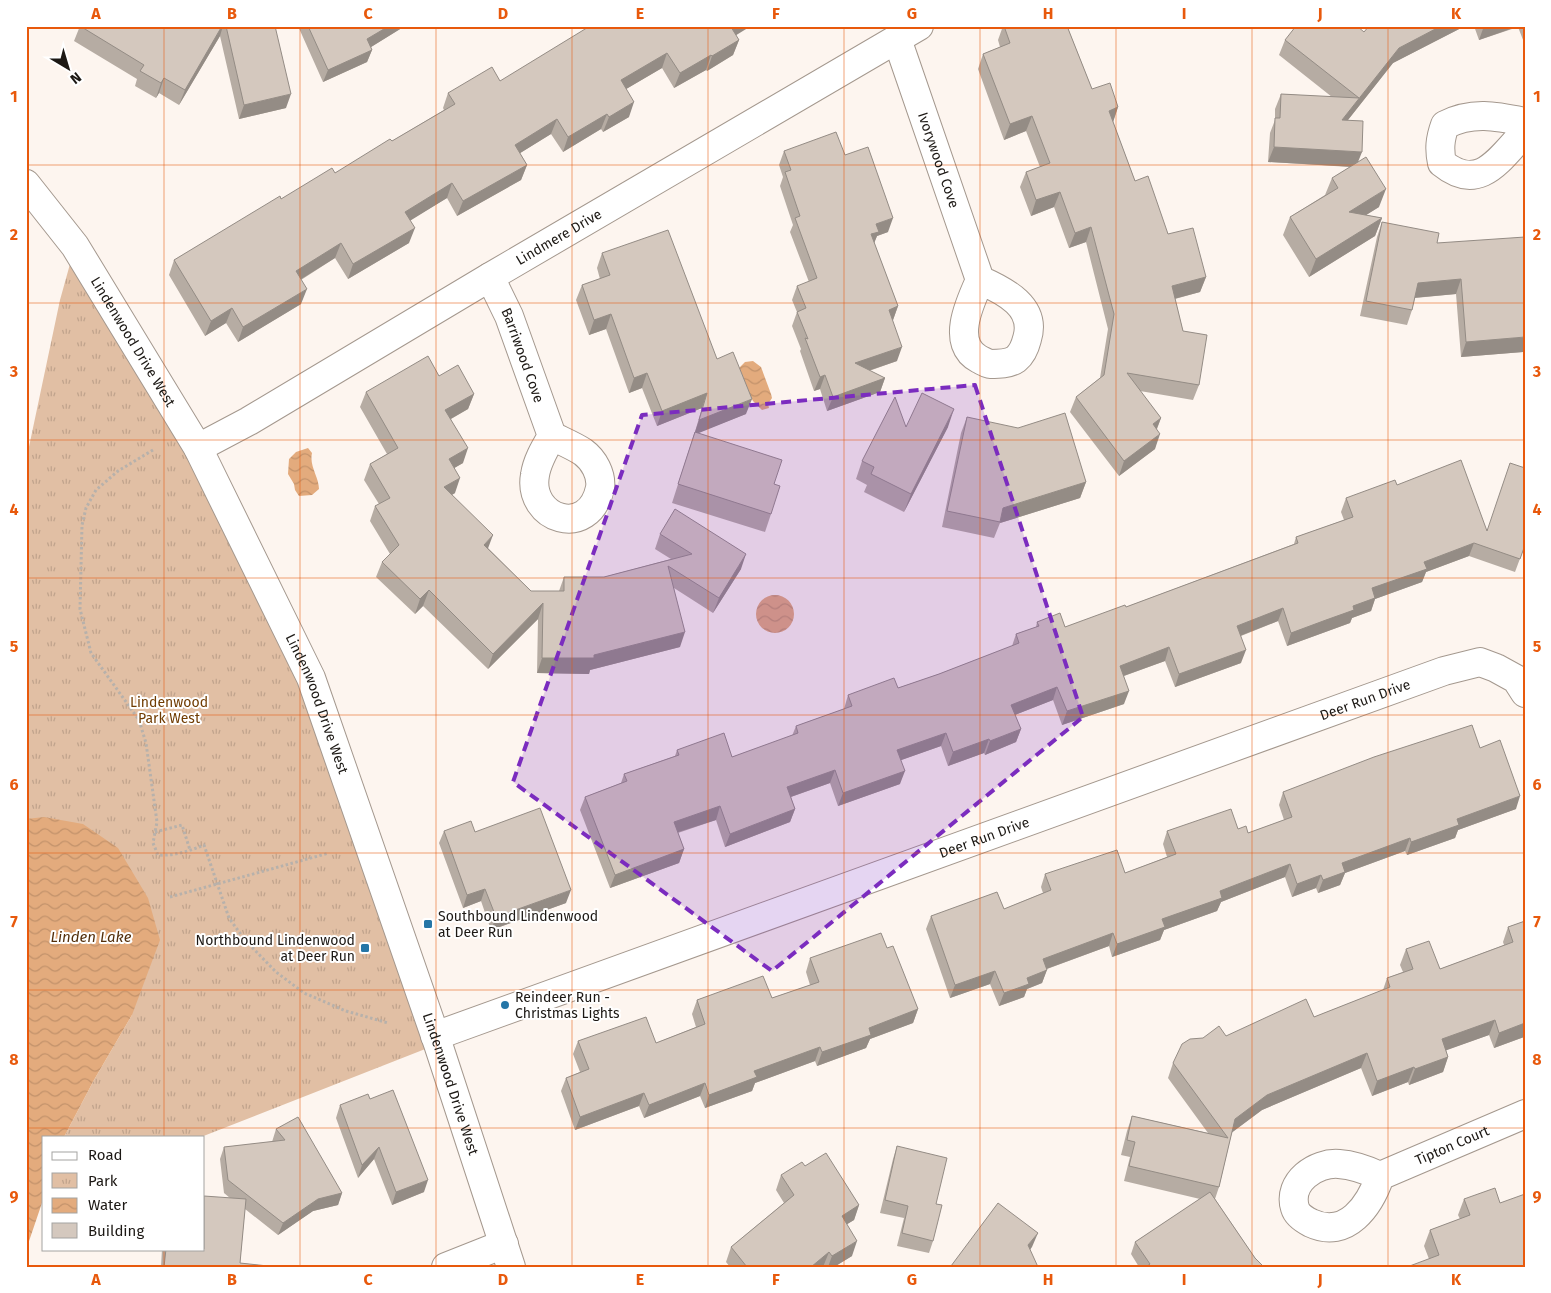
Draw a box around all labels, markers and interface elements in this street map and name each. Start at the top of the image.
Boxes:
text: A [90,4,101,23]
text: B [227,4,237,23]
text: C [363,4,373,23]
text: D [498,4,508,23]
text: E [636,4,644,23]
text: F [772,4,780,23]
text: G [907,4,917,23]
text: H [1043,4,1053,23]
text: I [1182,4,1186,23]
text: J [1316,4,1323,23]
text: K [1451,4,1462,23]
north arrow [42,42,92,92]
text: N [67,68,85,87]
text: 1 [10,87,18,106]
text: 1 [1533,87,1541,106]
street label: Ivorywood Cove [914,110,963,210]
street label: Lindmere Drive [513,205,605,269]
text: 2 [10,225,18,244]
text: 2 [1533,225,1541,244]
street label: Lindenwood Drive West [87,274,180,411]
street label: Barriwood Cove [498,305,548,405]
text: 3 [9,362,18,381]
text: 3 [1532,362,1541,381]
text: 4 [9,500,19,519]
text: 4 [1532,500,1542,519]
street label: Lindenwood Drive West [282,631,352,777]
text: 5 [10,637,19,656]
text: 5 [1533,637,1542,656]
street label: Deer Run Drive [1318,675,1413,724]
park label: Lindenwood Park West [130,694,208,727]
text: 6 [9,775,19,794]
text: 6 [1532,775,1542,794]
street label: Deer Run Drive [937,813,1032,861]
place label: Southbound Lindenwood at Deer Run [438,908,598,941]
text: 7 [10,912,18,931]
text: 7 [1533,912,1541,931]
marker: Southbound Lindenwood at Deer Run [422,918,434,930]
water label: Linden Lake [51,928,132,946]
place label: Northbound Lindenwood at Deer Run [196,932,355,965]
marker: Northbound Lindenwood at Deer Run [359,942,371,954]
place label: Reindeer Run - Christmas Lights [515,989,620,1022]
marker: Reindeer Run - Christmas Lights [499,999,511,1011]
street label: Lindenwood Drive West [419,1010,483,1158]
text: 8 [9,1050,19,1069]
text: 8 [1532,1050,1542,1069]
street label: Tipton Court [1412,1122,1492,1169]
legend [42,1136,205,1250]
text: Road [88,1146,123,1164]
text: Park [88,1172,118,1190]
text: 9 [10,1187,19,1206]
text: 9 [1533,1187,1542,1206]
text: Water [88,1196,127,1214]
text: Building [88,1222,144,1240]
text: A [90,1270,101,1289]
text: B [227,1270,237,1289]
text: C [363,1270,373,1289]
text: D [498,1270,508,1289]
text: E [636,1270,644,1289]
text: F [772,1270,780,1289]
text: G [907,1270,917,1289]
text: H [1043,1270,1053,1289]
text: I [1182,1270,1186,1289]
text: J [1316,1270,1323,1289]
text: K [1451,1270,1462,1289]

